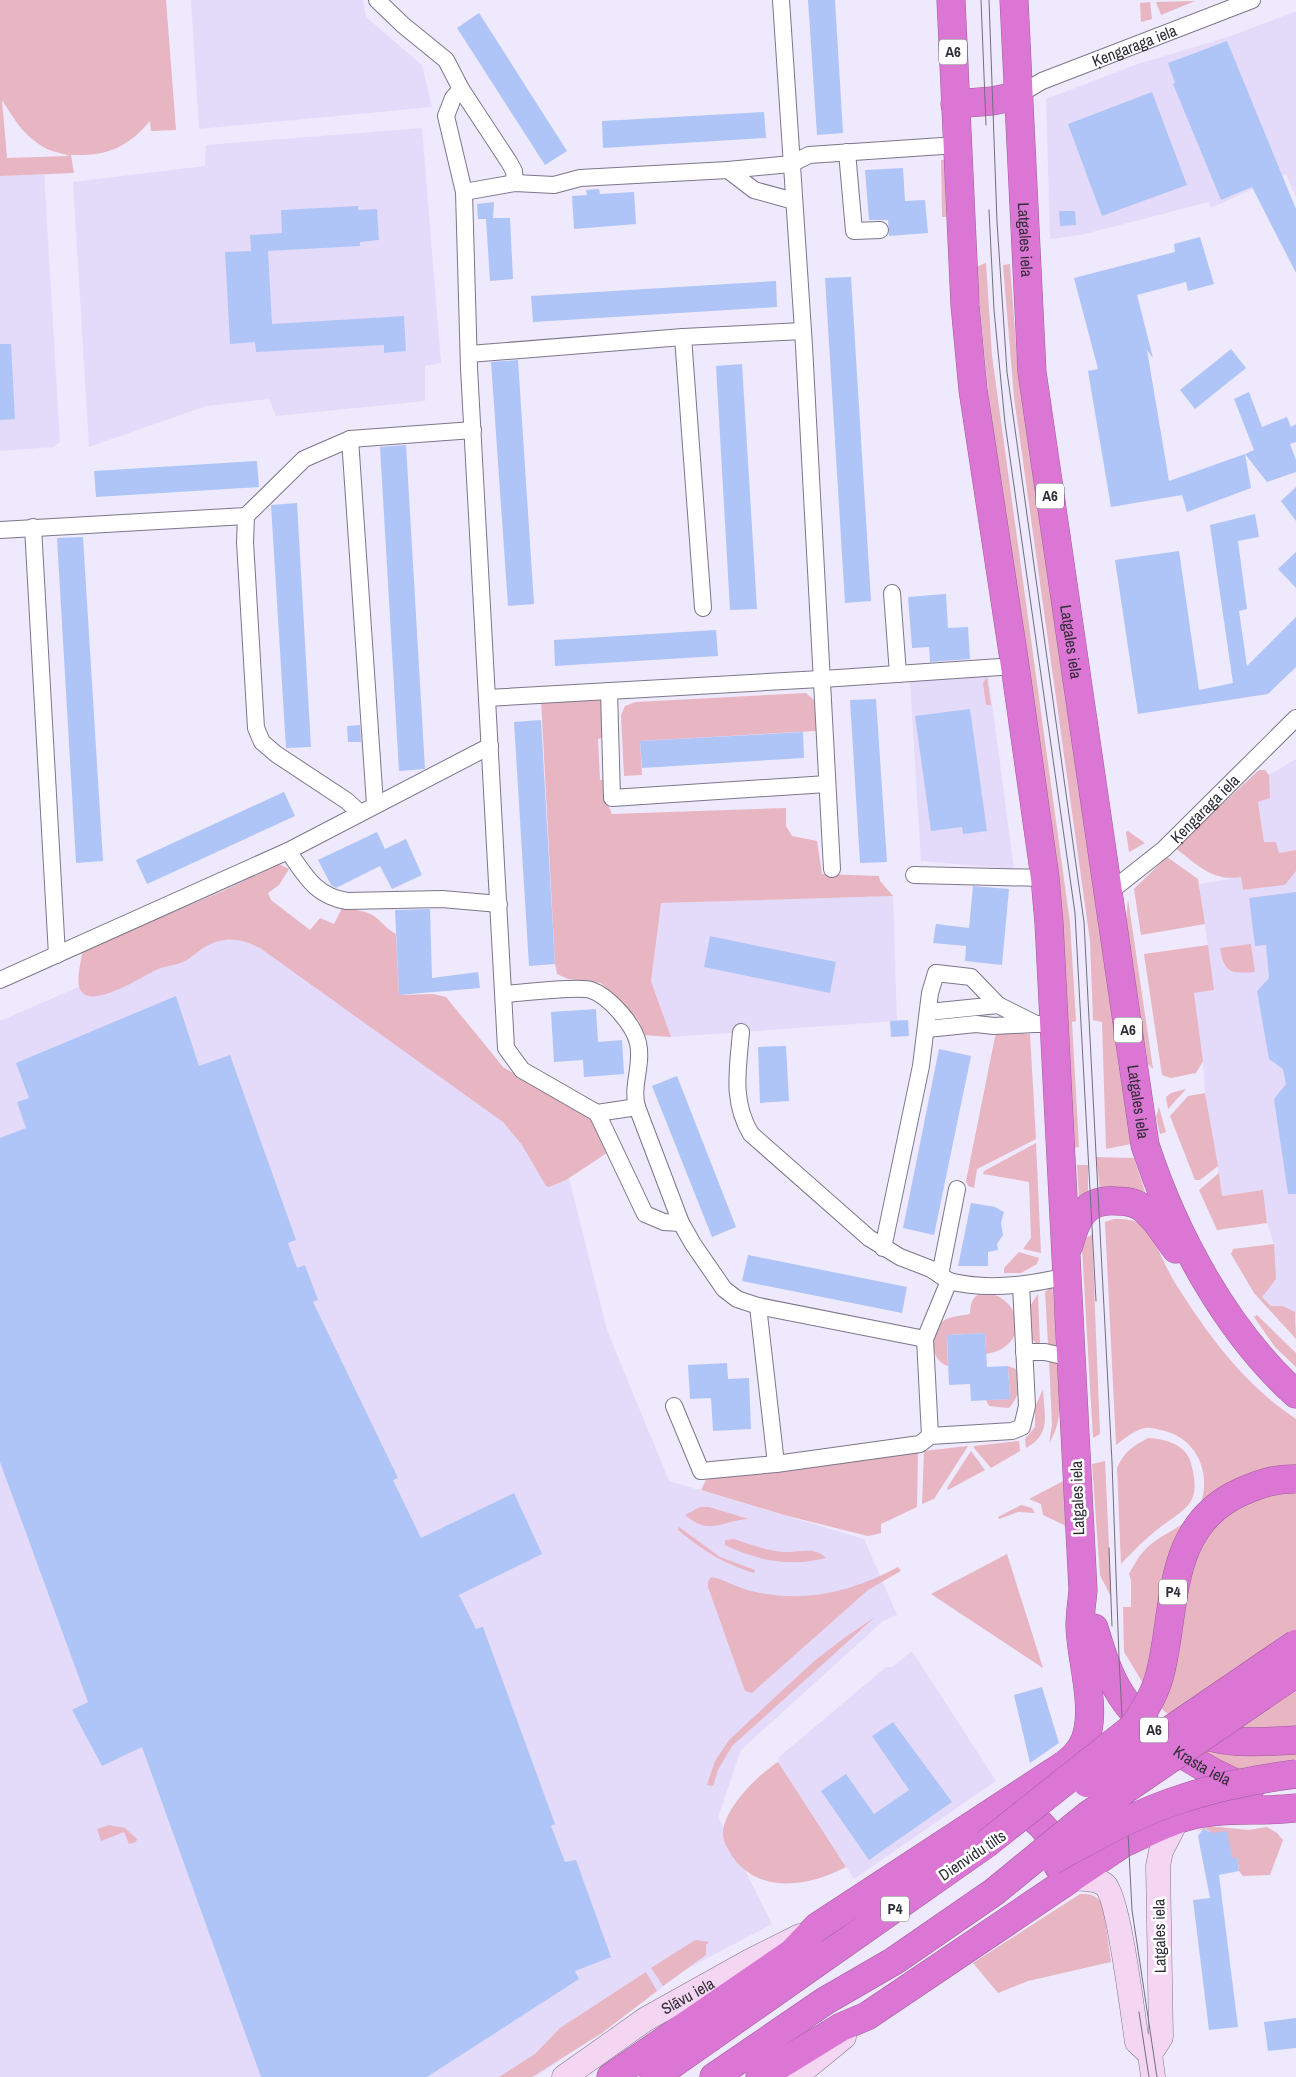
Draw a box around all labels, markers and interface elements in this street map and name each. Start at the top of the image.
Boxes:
street label: Ķengaraga iela [1089,19,1180,72]
road number: A6 [939,40,967,64]
street label: Latgales iela [1013,202,1038,278]
road number: A6 [1036,484,1064,508]
street label: Latgales iela [1055,603,1088,681]
street label: Ķengaraga iela [1165,769,1245,848]
road number: A6 [1114,1018,1142,1042]
street label: Latgales iela [1122,1063,1155,1141]
street label: Latgales iela [1065,1460,1089,1536]
road number: P4 [1159,1580,1187,1604]
road number: A6 [1140,1718,1168,1742]
street label: Krasta iela [1169,1740,1235,1791]
street label: Dienvidu tilts [934,1824,1010,1886]
road number: P4 [881,1896,909,1922]
street label: Latgales iela [1147,1898,1171,1973]
street label: Slāvu iela [657,1972,719,2019]

